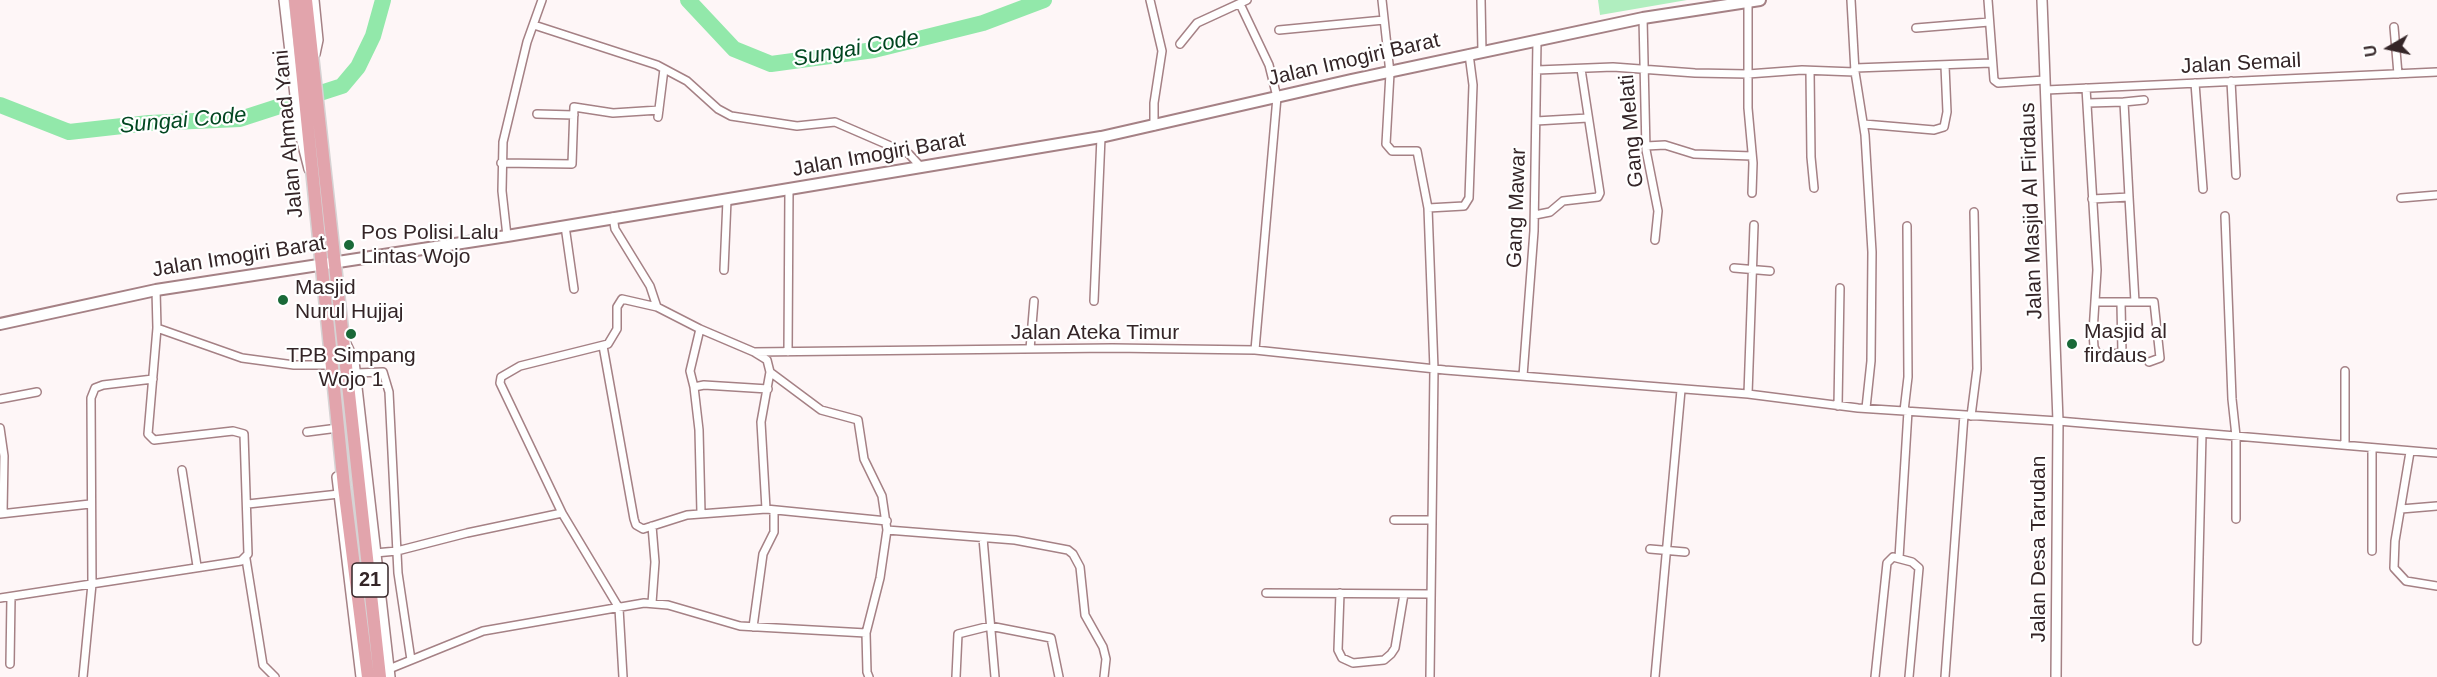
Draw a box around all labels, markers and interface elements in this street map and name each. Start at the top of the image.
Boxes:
north arrow [2359,18,2419,78]
water label: Sungai Code [791,25,921,73]
street label: Jalan Imogiri Barat [1266,28,1442,92]
text: U [2361,44,2380,58]
street label: Jalan Semail [2180,48,2302,80]
street label: Jalan Ahmad Yani [269,49,309,219]
street label: Gang Melati [1615,74,1649,188]
water label: Sungai Code [118,102,248,140]
street label: Jalan Masjid Al Firdaus [2016,102,2048,320]
street label: Jalan Imogiri Barat [791,127,967,183]
street label: Gang Mawar [1502,147,1532,269]
place label: Pos Polisi Lalu Lintas Wojo [361,220,499,270]
street label: Jalan Imogiri Barat [151,231,327,283]
marker: Pos Polisi Lalu Lintas Wojo [342,238,356,252]
place label: Masjid Nurul Hujjaj [295,275,404,325]
marker: Masjid Nurul Hujjaj [276,293,290,307]
place label: Masjid al firdaus [2084,319,2167,369]
street label: Jalan Ateka Timur [1011,320,1179,346]
marker: TPB Simpang Wojo 1 [344,327,358,341]
marker: Masjid al firdaus [2065,337,2079,351]
place label: TPB Simpang Wojo 1 [286,343,416,393]
street label: Jalan Desa Tarudan [2026,456,2052,642]
road number: 21 [352,563,388,597]

